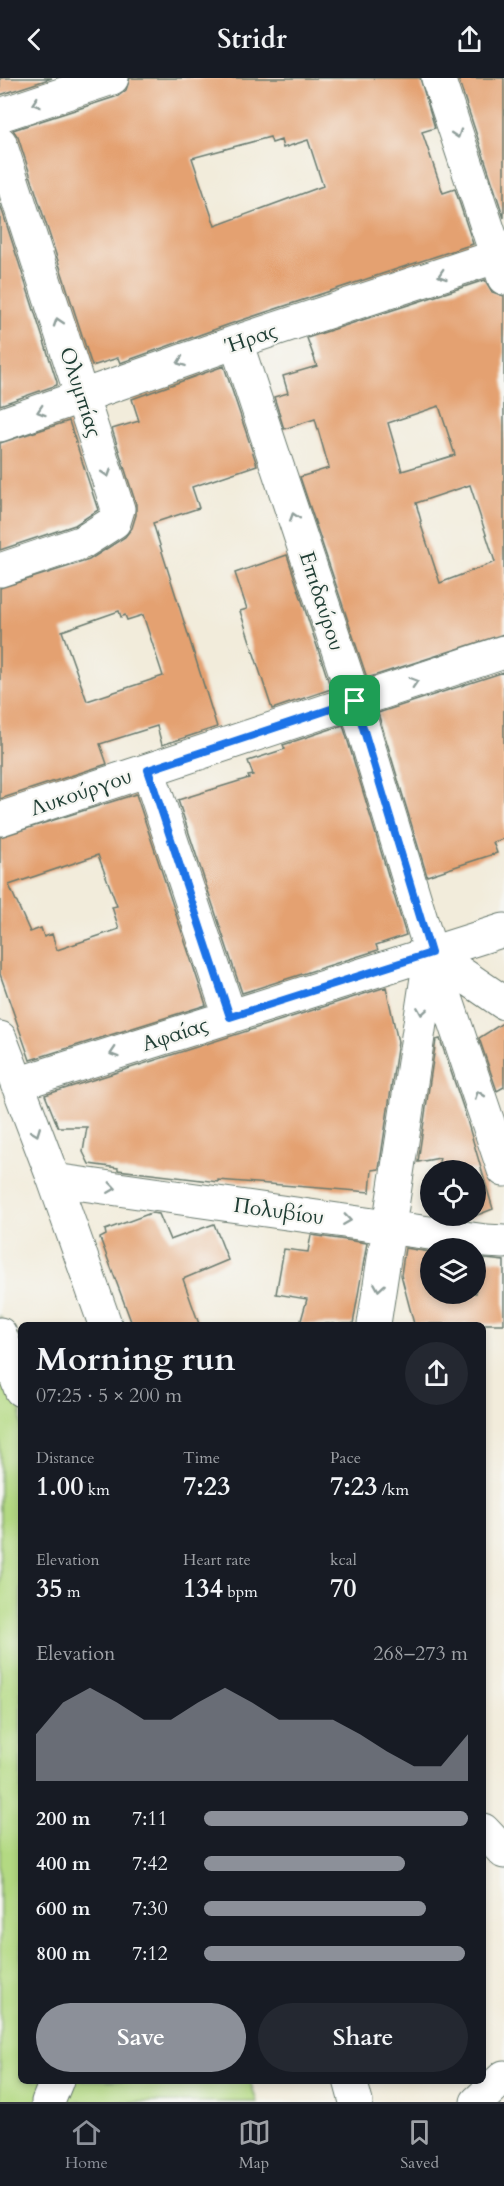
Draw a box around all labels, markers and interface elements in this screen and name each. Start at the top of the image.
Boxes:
text: Stridr [217,21,287,58]
icon: back [18,23,51,56]
icon: share [453,23,486,56]
one-way arrow [31,96,42,108]
one-way arrow [449,128,462,139]
one-way arrow [437,268,448,280]
street label: Ήρας [221,316,281,361]
one-way arrow [53,317,65,328]
street label: Ολυμπίας [52,343,109,441]
one-way arrow [176,355,187,368]
one-way arrow [36,404,47,416]
one-way arrow [100,467,112,478]
one-way arrow [289,512,302,523]
street label: Επιδαύρου [292,548,351,654]
pin [329,675,380,726]
one-way arrow [408,676,419,689]
icon: arrive [338,684,371,717]
street label: Λυκούργου [26,762,136,823]
one-way arrow [416,1006,428,1016]
street label: Αφαίας [138,1010,212,1059]
one-way arrow [109,1046,120,1059]
one-way arrow [473,1090,486,1101]
one-way arrow [29,1126,41,1137]
map controls [420,1160,486,1304]
button: locate [420,1160,486,1226]
one-way arrow [107,1181,117,1193]
street label: Πολυβίου [232,1191,326,1232]
one-way arrow [342,1214,351,1226]
button: layers [420,1238,486,1304]
one-way arrow [374,1282,386,1291]
text: Morning run [36,1337,236,1382]
button: share [405,1342,468,1405]
text: 07:25 · 5 × 200 m [36,1382,182,1409]
text: Distance [36,1447,94,1469]
text: Time [183,1447,220,1469]
text: Pace [330,1447,361,1469]
text: 1.00 [36,1469,84,1504]
text: 7:23 [183,1469,231,1504]
text: 7:23 [330,1469,378,1504]
text: km [84,1479,110,1501]
text: /km [378,1479,409,1501]
text: Elevation [36,1549,100,1571]
text: Heart rate [183,1549,251,1571]
text: kcal [330,1549,357,1571]
text: 35 [36,1571,63,1606]
text: 134 [183,1571,223,1606]
text: 70 [330,1571,357,1606]
text: m [63,1581,80,1603]
text: bpm [223,1581,258,1603]
text: Elevation [36,1640,115,1667]
text: 268–273 m [373,1640,468,1667]
text: 200 m [36,1805,91,1832]
text: 7:11 [132,1805,168,1832]
text: 400 m [36,1850,91,1877]
text: 7:42 [132,1850,168,1877]
text: 600 m [36,1895,91,1922]
text: 7:30 [132,1895,168,1922]
text: 800 m [36,1940,91,1967]
text: 7:12 [132,1940,168,1967]
button: Save [36,2003,246,2072]
button: Share [258,2003,468,2072]
tab: Home [65,2116,108,2174]
tab: Map [238,2116,271,2174]
tab: Saved [400,2116,439,2174]

